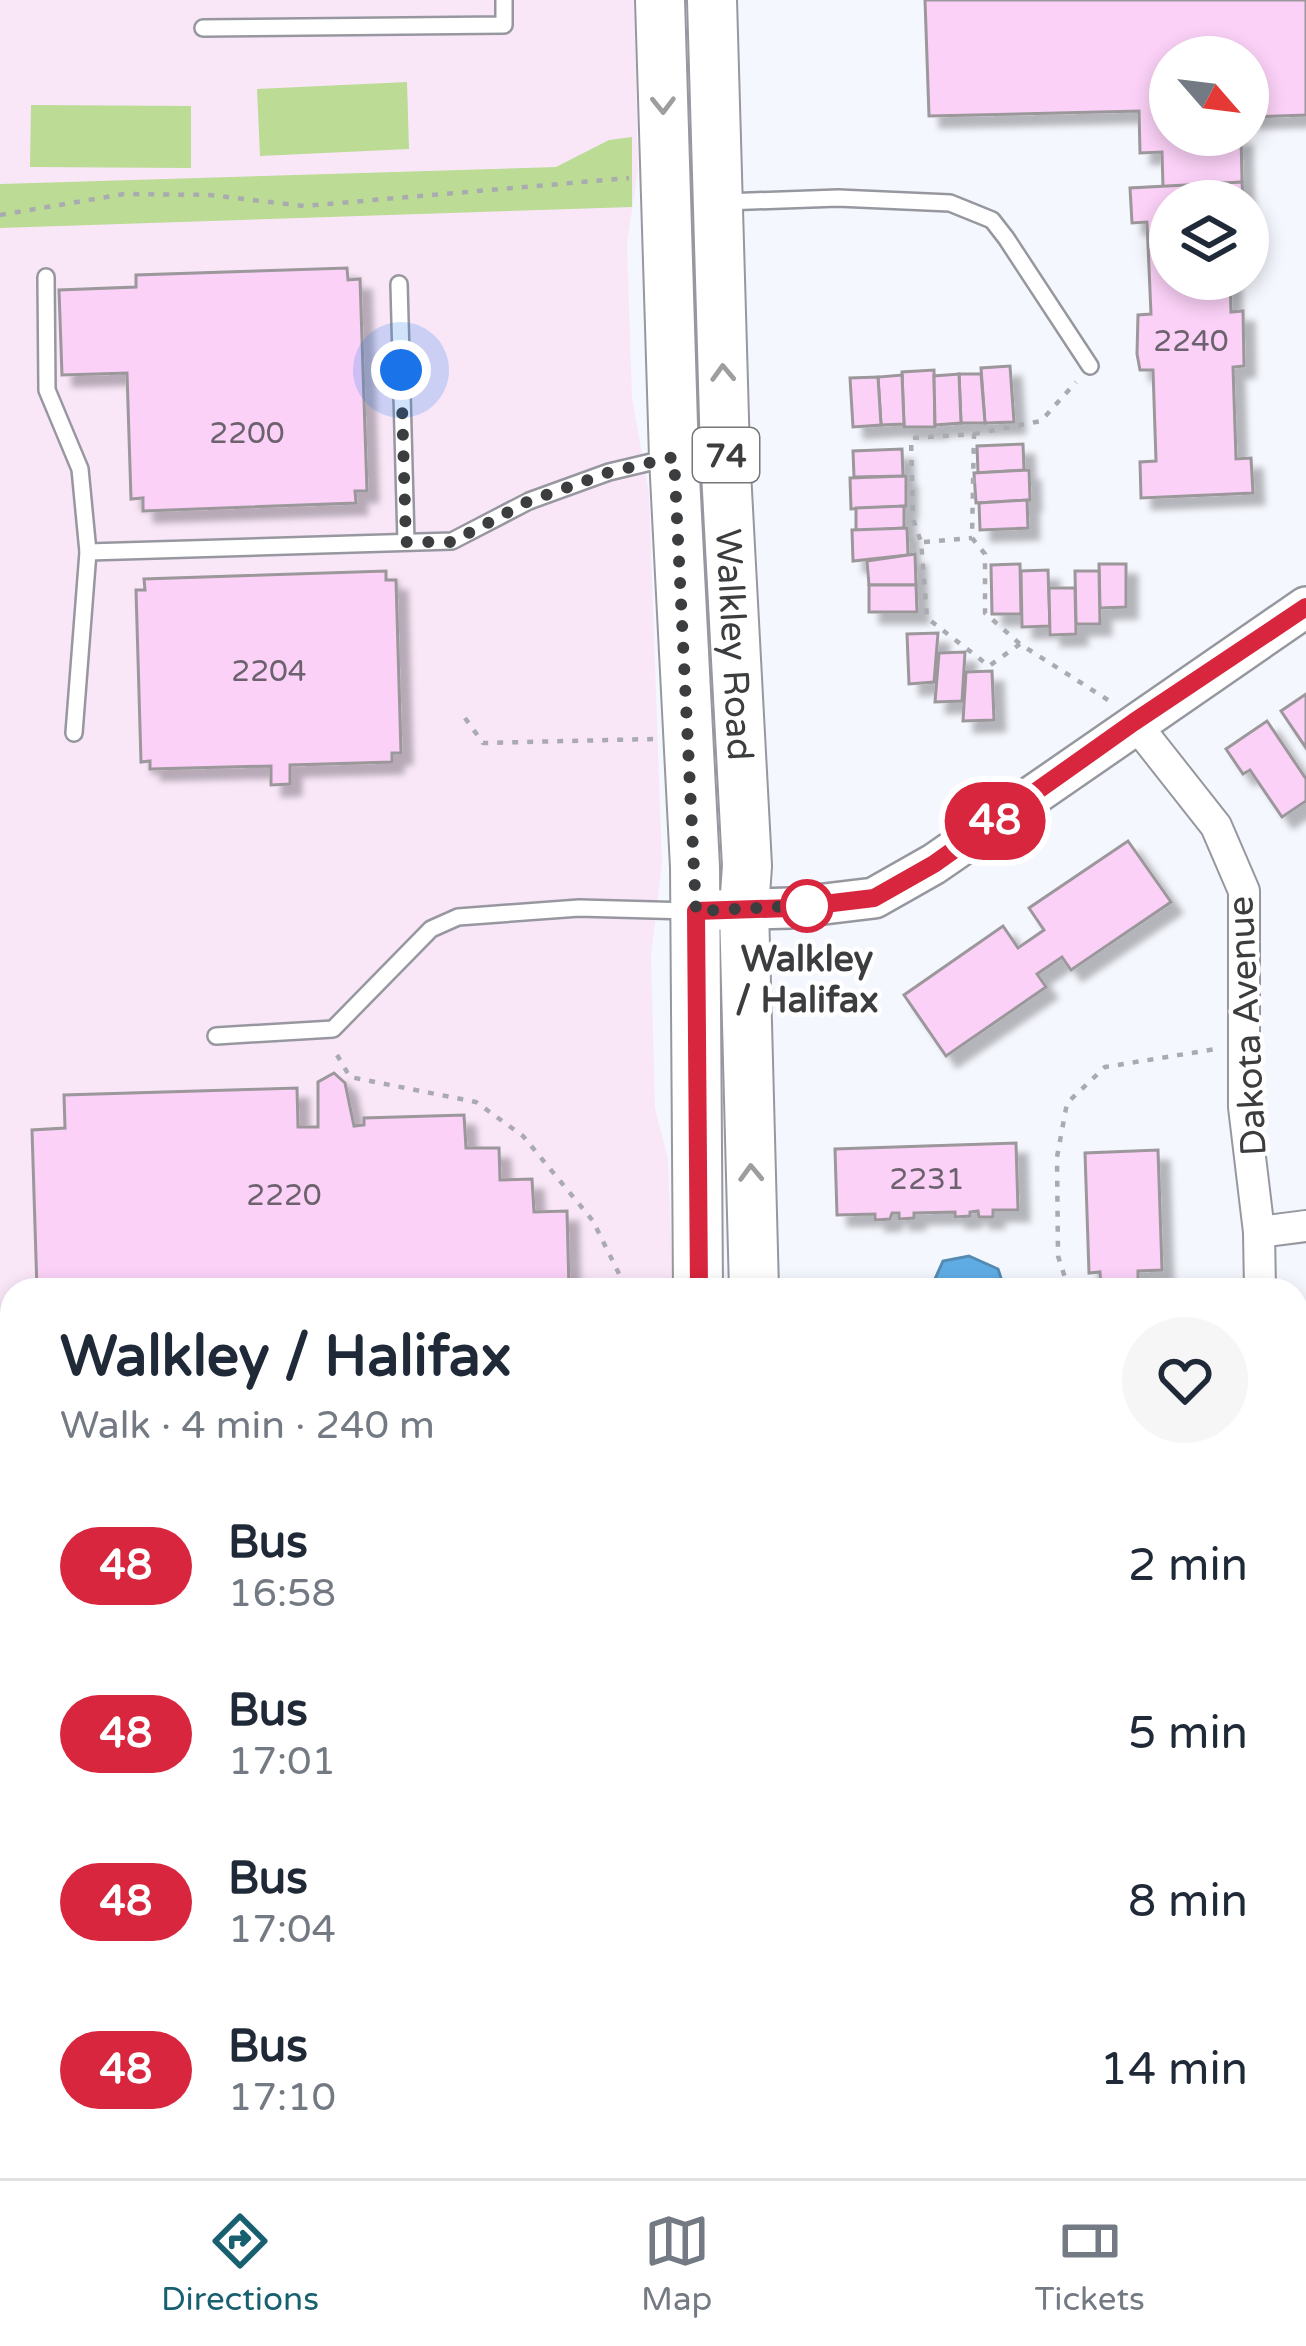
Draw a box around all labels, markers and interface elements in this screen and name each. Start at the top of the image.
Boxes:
north arrow [1149,36,1269,156]
map controls [1149,36,1269,300]
one-way arrow [649,96,675,115]
button: layers [1149,180,1269,300]
house number: 2240 [1153,323,1229,360]
your location [371,340,431,400]
one-way arrow [711,363,737,382]
house number: 2200 [209,415,285,452]
road number: 74 [693,428,759,482]
street label: Walkley Road [706,528,761,762]
house number: 2204 [231,653,307,690]
line badge: 48 [941,782,1049,860]
text: 48 [969,795,1021,846]
marker: Walkley / Halifax [782,881,832,931]
street label: Dakota Avenue [1219,895,1276,1157]
place label: Walkley / Halifax [735,938,879,1022]
house number: 2231 [889,1161,965,1198]
one-way arrow [738,1163,764,1182]
house number: 2220 [246,1177,322,1214]
button: heart [1122,1317,1248,1443]
text: Walkley / Halifax [60,1323,512,1391]
text: Walk · 4 min · 240 m [60,1402,435,1449]
text: Bus [228,1516,308,1570]
text: 2 min [1128,1539,1248,1593]
text: 48 [100,1540,152,1591]
text: 16:58 [228,1570,336,1617]
text: Bus [228,1684,308,1738]
text: 5 min [1128,1707,1248,1761]
text: 48 [100,1708,152,1759]
text: 17:01 [228,1738,336,1785]
text: Bus [228,1852,308,1906]
text: 8 min [1128,1875,1248,1929]
text: 48 [100,1876,152,1927]
text: 17:04 [228,1906,336,1953]
text: Bus [228,2020,308,2074]
text: 14 min [1100,2043,1248,2097]
text: 48 [100,2044,152,2095]
text: 17:10 [228,2074,336,2121]
tab: Directions [161,2208,319,2319]
tab: Map [641,2208,712,2319]
tab: Tickets [1035,2208,1145,2319]

